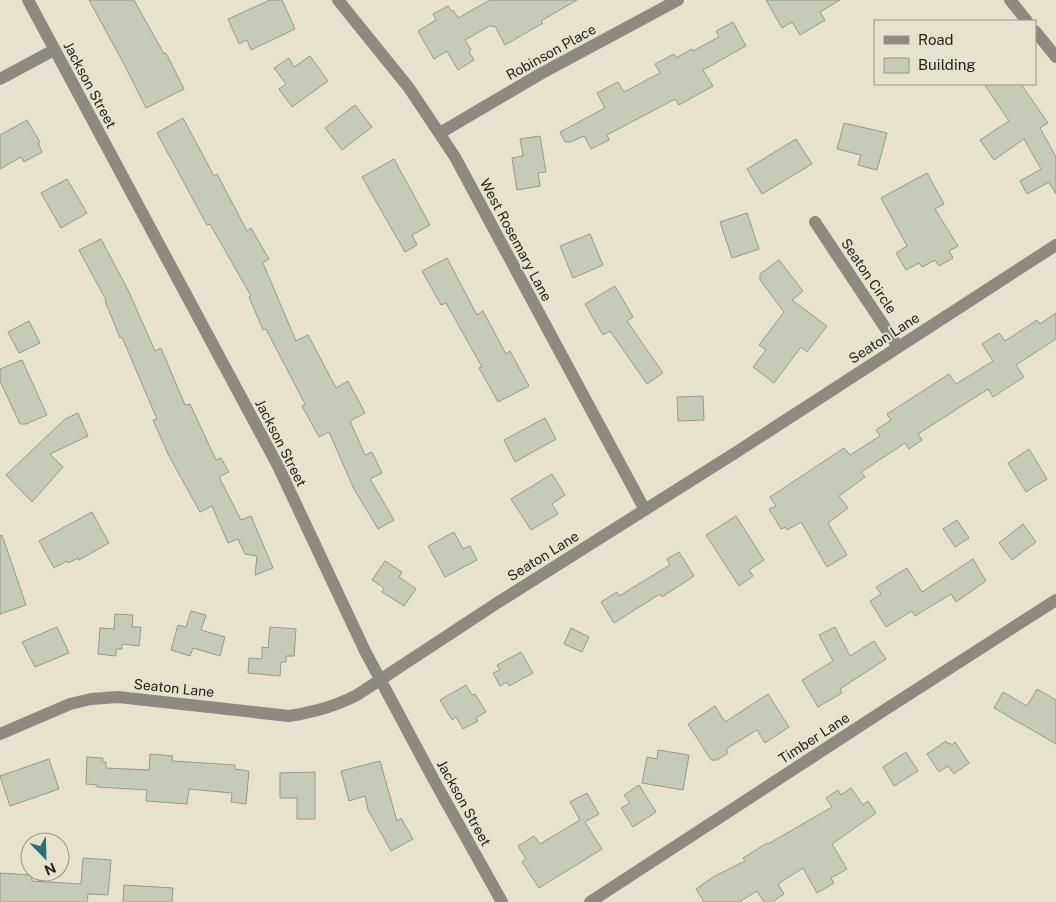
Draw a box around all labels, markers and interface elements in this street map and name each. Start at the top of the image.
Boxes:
legend [874,20,1036,85]
street label: Robinson Place [503,21,599,83]
text: Road [918,31,954,48]
street label: Jackson Street [60,39,120,131]
text: Building [918,56,976,73]
street label: West Rosemary Lane [477,176,555,304]
street label: Seaton Circle [838,235,900,317]
street label: Seaton Lane [846,309,922,367]
street label: Jackson Street [252,397,310,489]
street label: Seaton Lane [504,528,582,584]
street label: Seaton Lane [133,676,215,700]
street label: Timber Lane [776,709,852,767]
street label: Jackson Street [434,757,494,849]
north arrow [20,832,70,882]
text: N [42,859,58,878]

